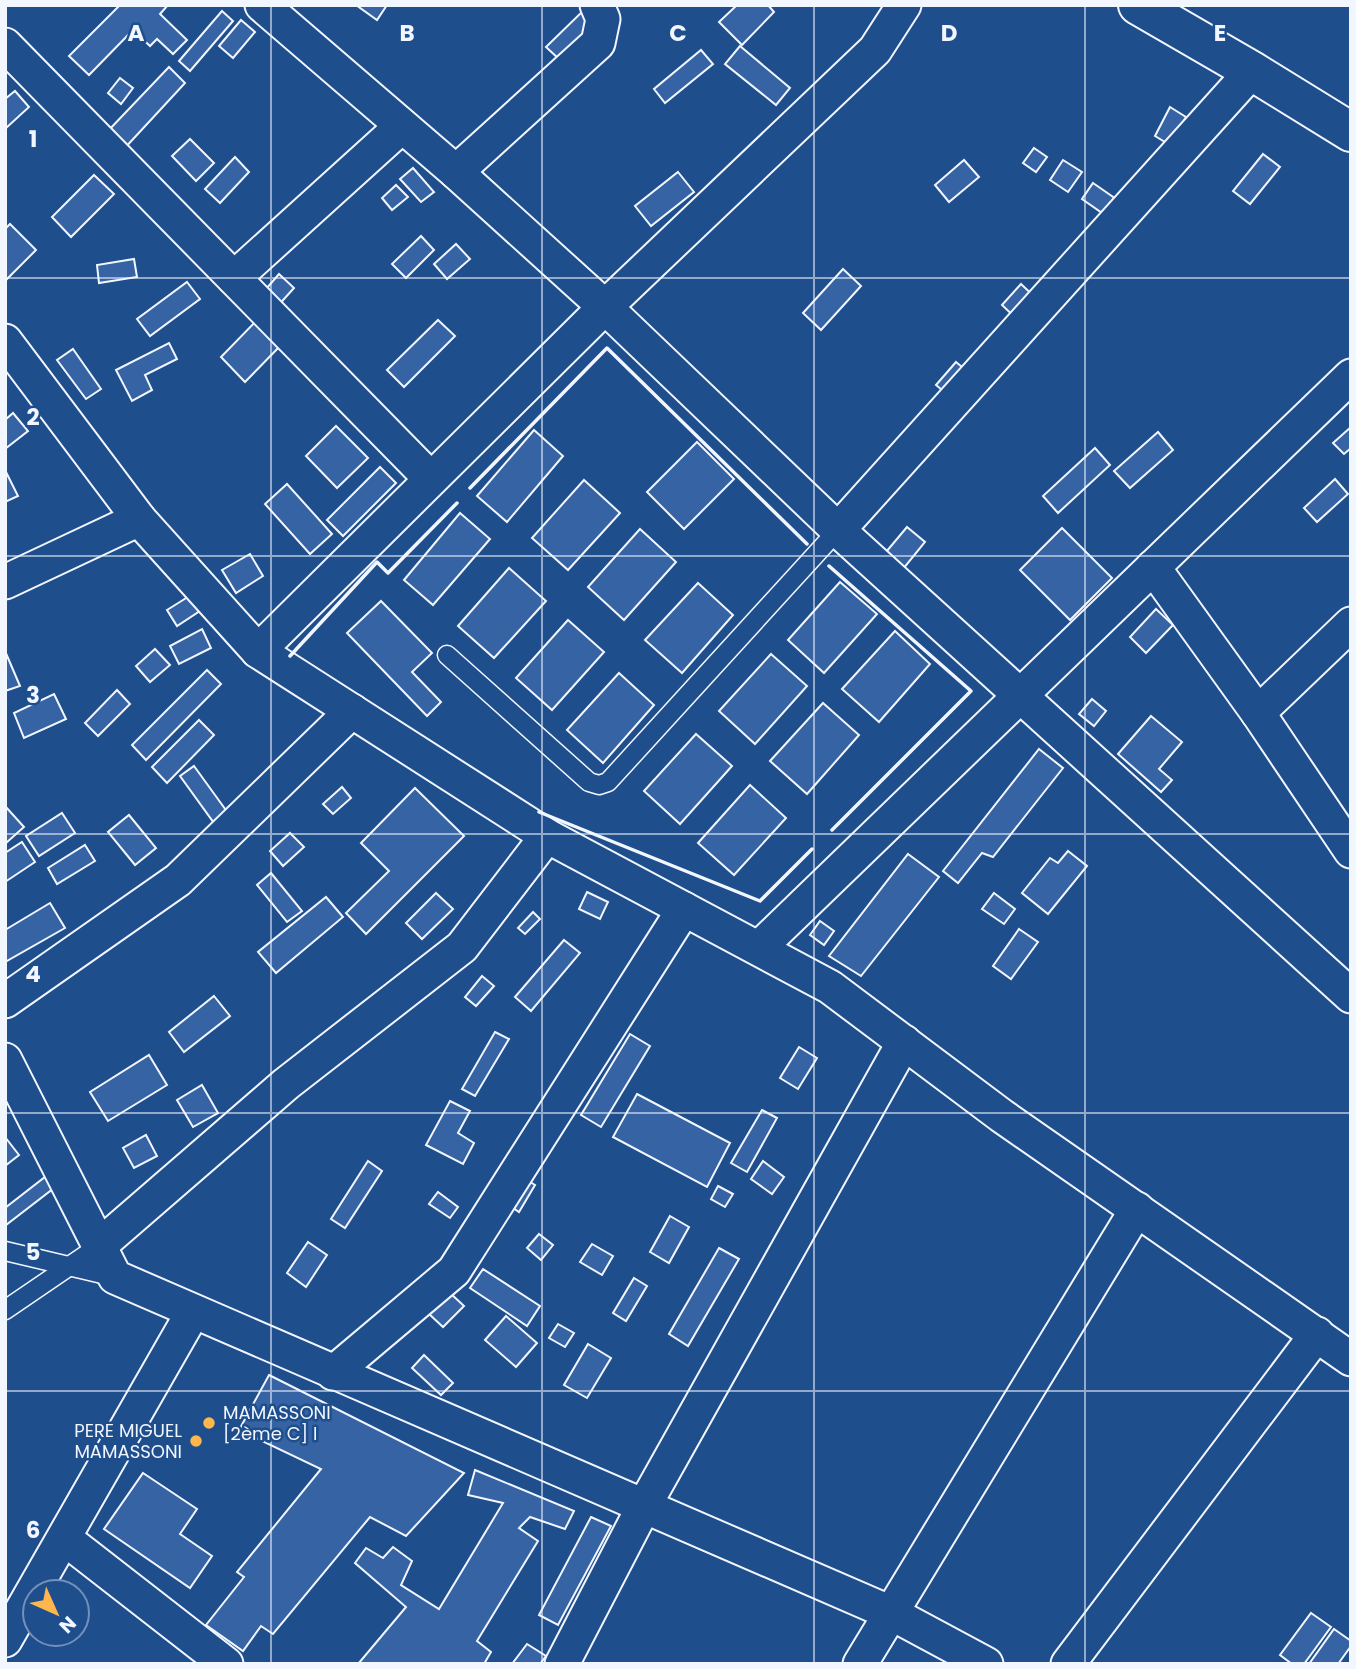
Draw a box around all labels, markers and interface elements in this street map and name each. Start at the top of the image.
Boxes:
text: A [128,17,145,49]
text: B [399,17,415,49]
text: C [669,17,687,49]
text: D [941,17,957,49]
text: E [1214,17,1226,49]
text: 1 [29,123,37,155]
text: 2 [26,401,40,433]
text: 3 [26,679,40,711]
text: 4 [25,958,41,990]
text: 5 [26,1236,40,1268]
place label: MAMASSONI [2ème C] I [223,1400,331,1446]
marker: MAMASSONI [2ème C] I [201,1415,217,1431]
place label: PERE MIGUEL MAMASSONI [74,1418,182,1464]
marker: PERE MIGUEL MAMASSONI [188,1433,204,1449]
text: 6 [26,1514,40,1546]
north arrow [21,1578,91,1648]
text: N [53,1610,82,1639]

